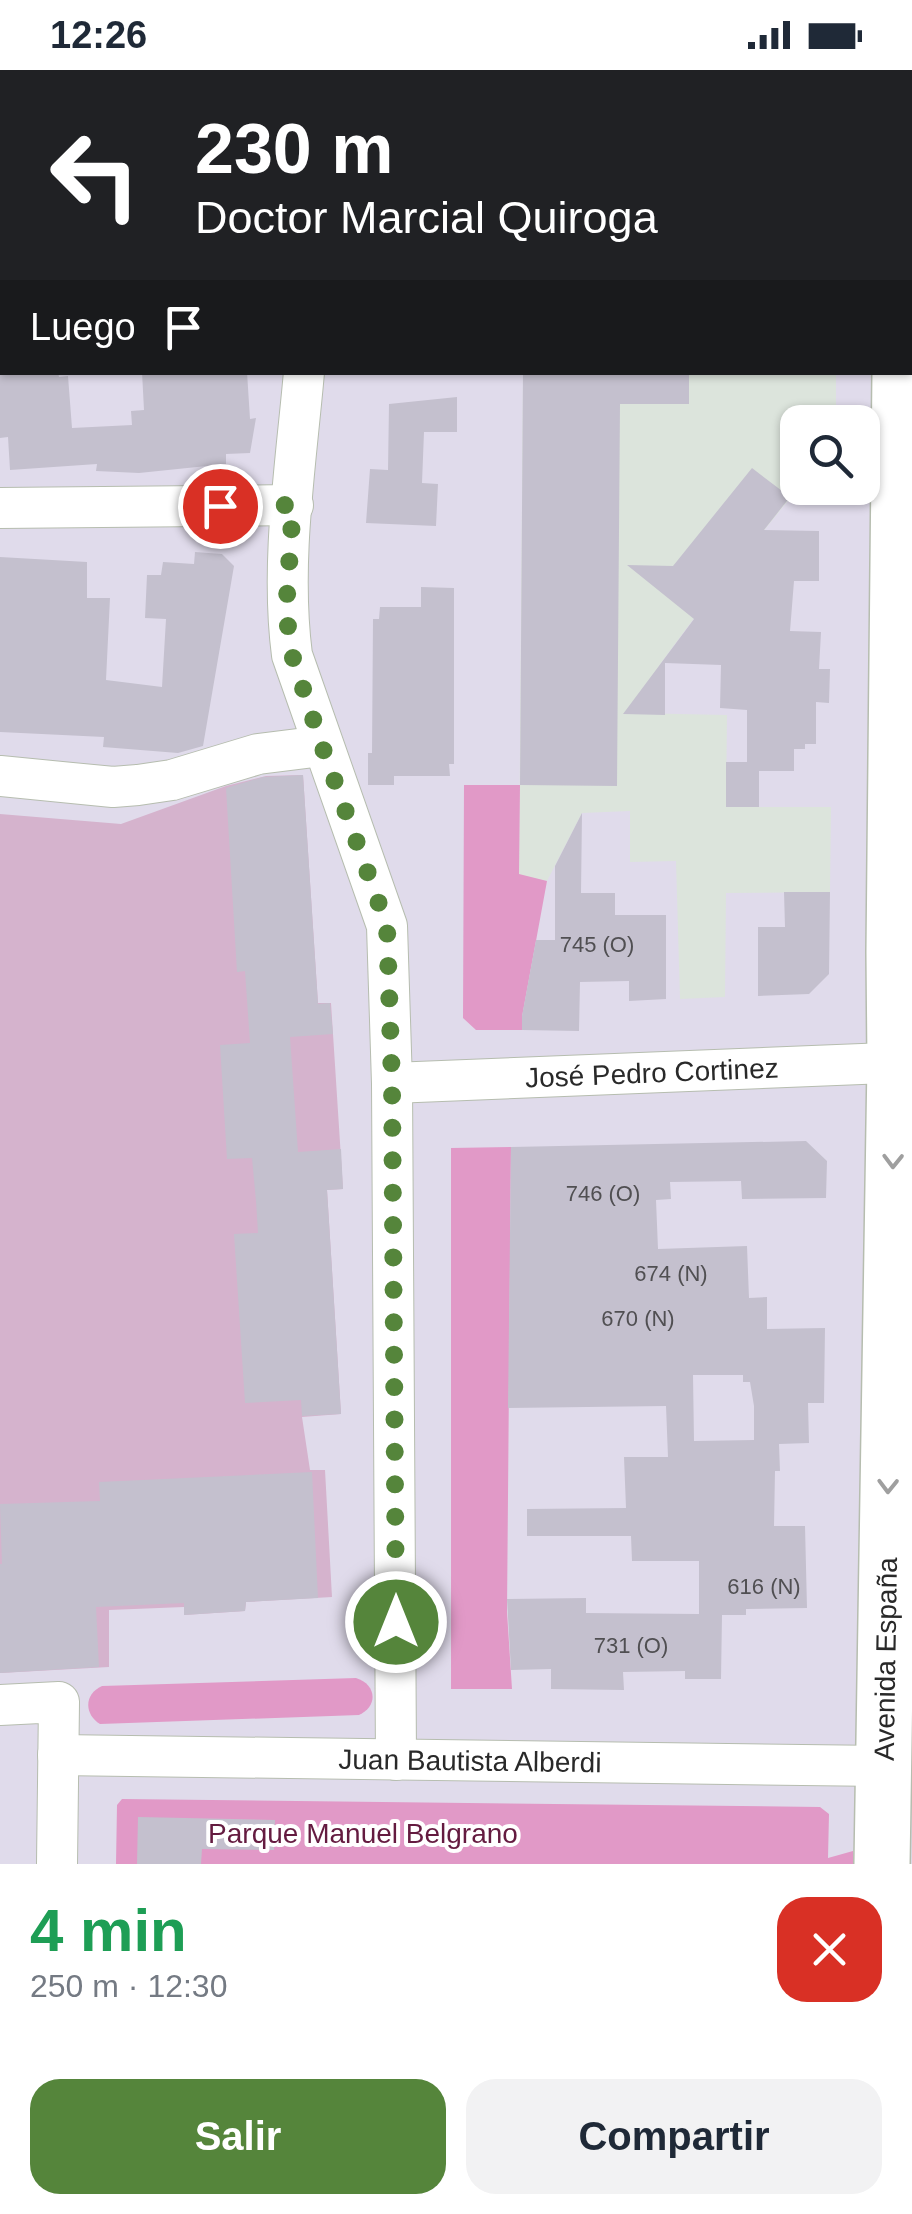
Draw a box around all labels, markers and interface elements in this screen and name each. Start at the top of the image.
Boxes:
text: 12:26 [50,14,147,56]
icon: left [30,110,160,240]
text: 230 m [195,110,393,188]
text: Doctor Marcial Quiroga [195,192,658,243]
icon: arrive [156,300,211,355]
text: Luego [30,306,136,348]
map controls [780,405,880,505]
button: search [780,405,880,505]
pin [178,464,263,549]
icon: arrive [193,479,248,534]
house number: 745 (O) [560,932,634,957]
street label: José Pedro Cortinez [524,1052,779,1094]
one-way arrow [882,1154,904,1169]
house number: 746 (O) [566,1181,640,1206]
house number: 674 (N) [634,1261,708,1286]
house number: 670 (N) [601,1306,675,1331]
one-way arrow [877,1478,899,1494]
street label: Avenida España [869,1557,903,1761]
position arrow [344,1570,448,1674]
house number: 616 (N) [727,1574,801,1599]
house number: 731 (O) [594,1633,668,1658]
street label: Juan Bautista Alberdi [338,1744,602,1778]
park label: Parque Manuel Belgrano [208,1818,518,1849]
text: 4 min [30,1897,187,1964]
button: close [777,1897,882,2002]
text: 250 m · 12:30 [30,1968,227,2004]
button: Salir [30,2079,446,2194]
button: Compartir [466,2079,882,2194]

